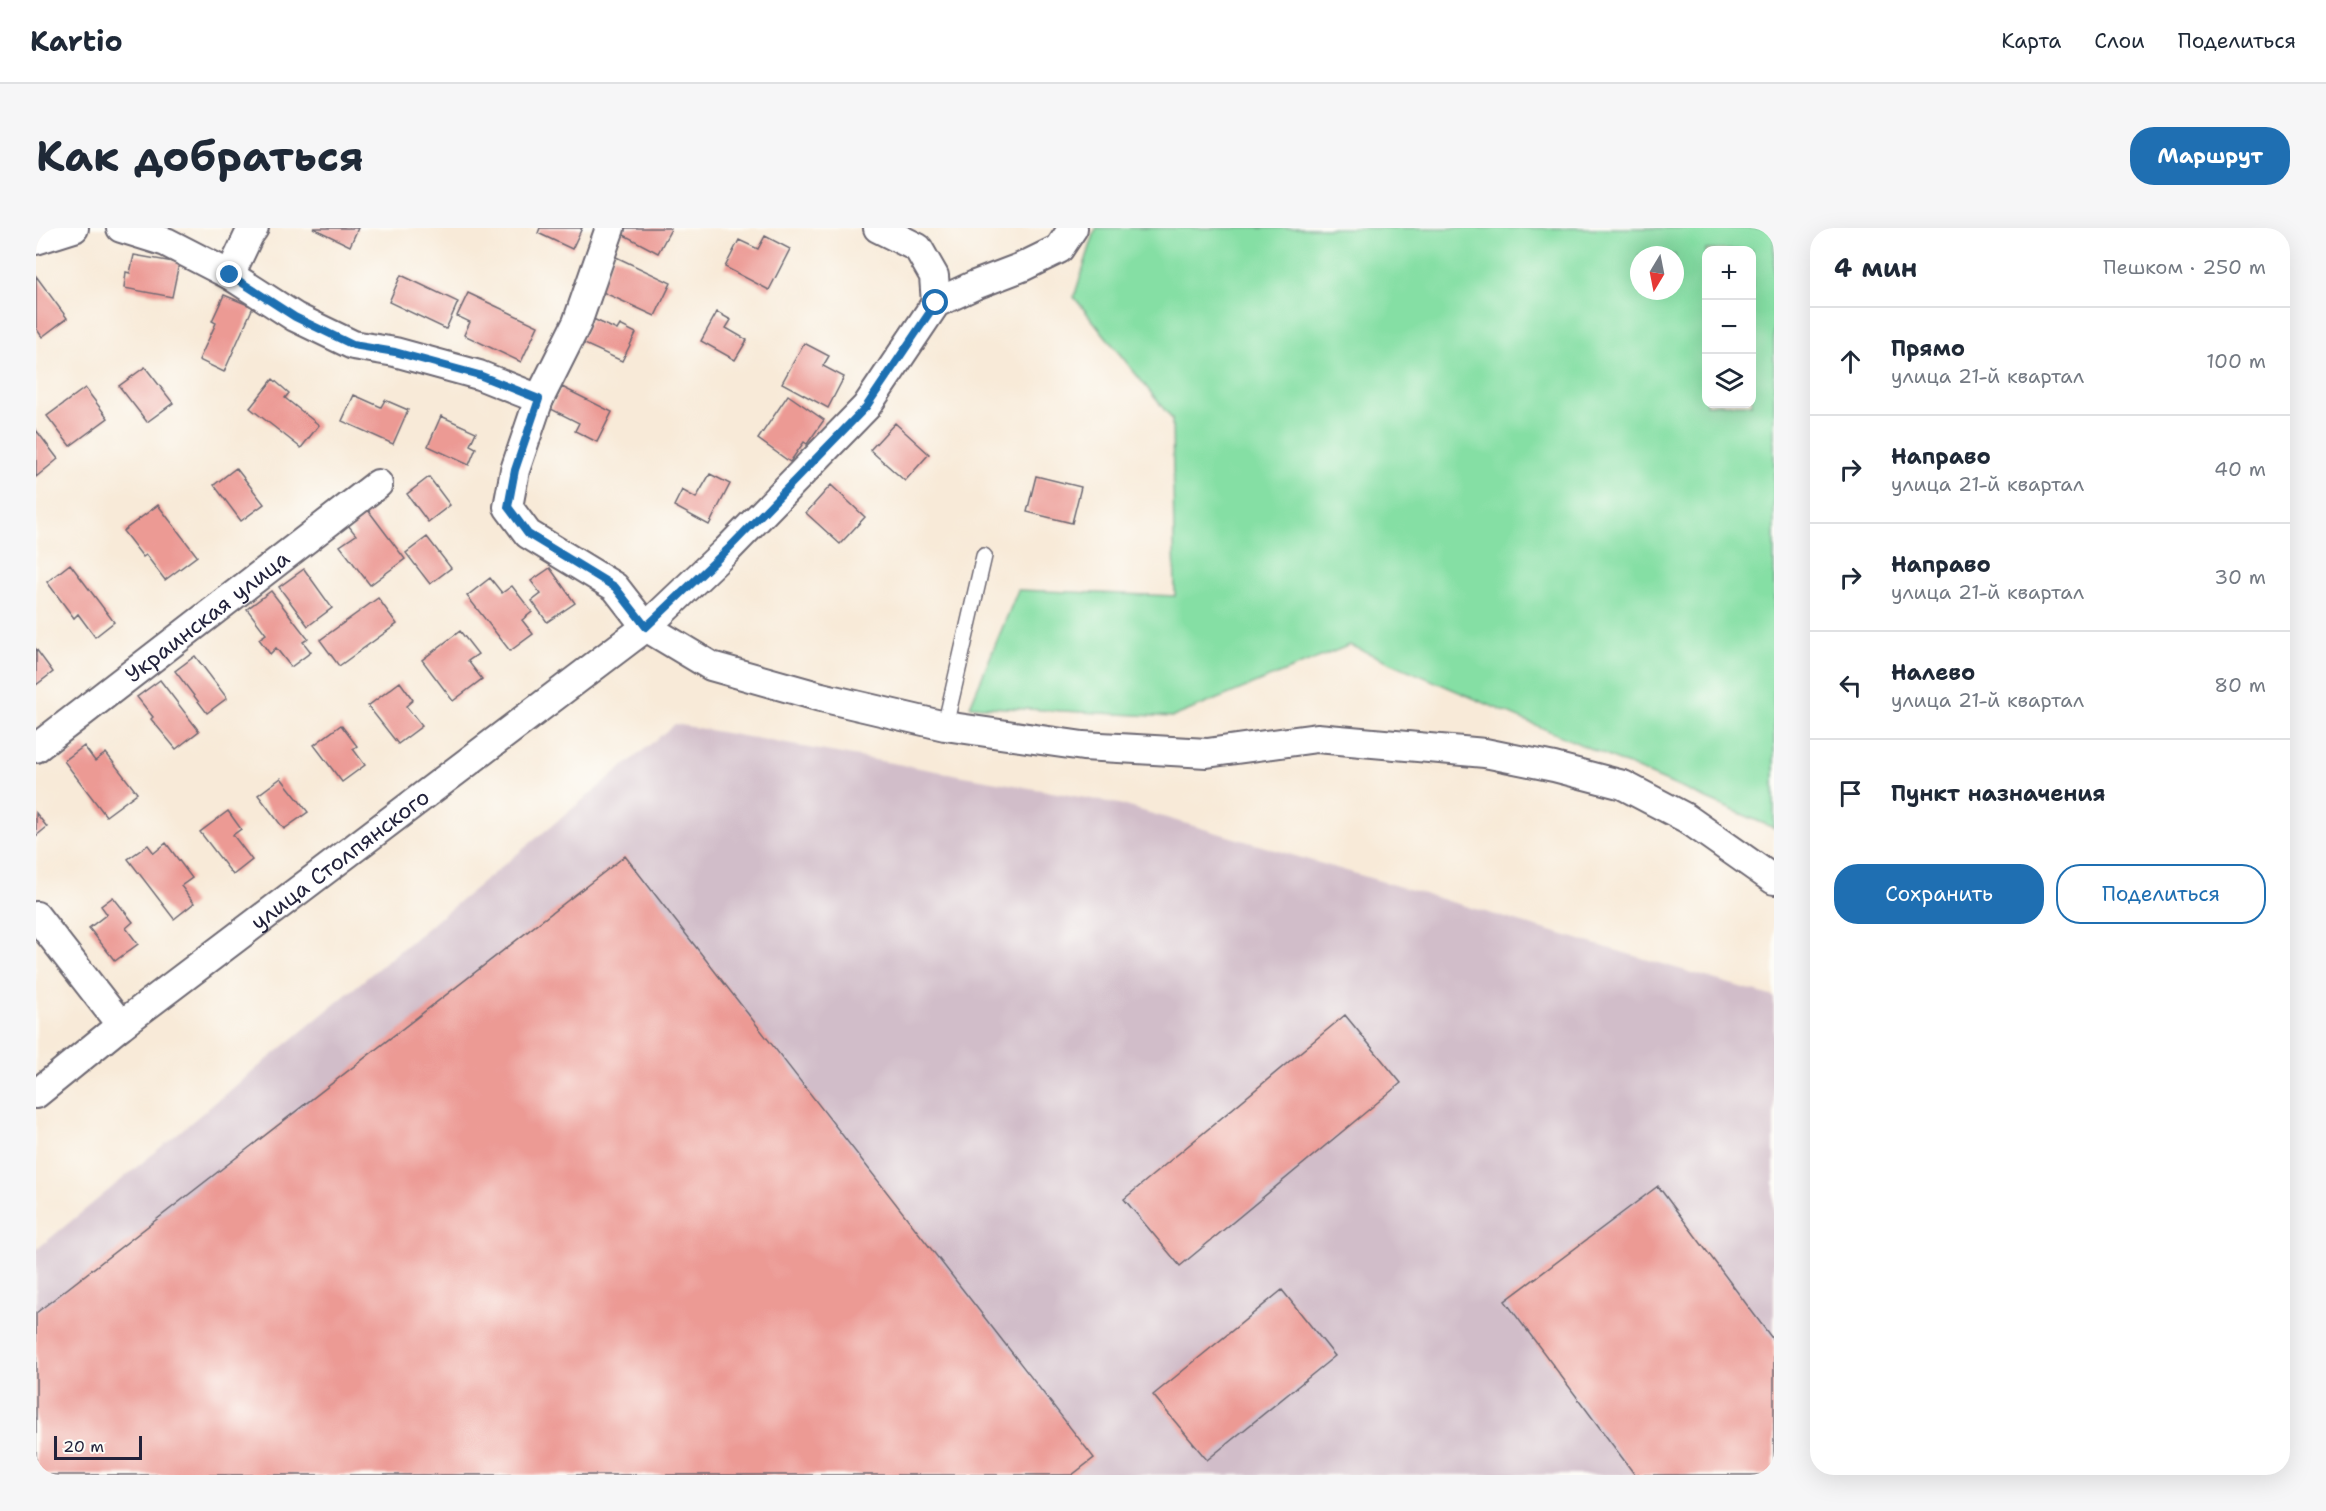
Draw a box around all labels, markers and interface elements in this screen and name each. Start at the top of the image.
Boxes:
text: Kartio [30,22,123,60]
text: Карта [2001,27,2061,55]
text: Слои [2094,27,2145,55]
text: Поделиться [2178,27,2296,55]
button: Маршрут [2130,127,2290,185]
text: Как добраться [36,128,364,184]
north arrow [1630,246,1684,300]
map controls [1702,246,1756,408]
button: + [1702,246,1756,300]
text: 4 мин [1834,250,1917,285]
text: Пешком · 250 m [2103,254,2266,280]
route end [216,261,242,287]
route start [922,289,948,315]
button: − [1702,300,1756,354]
text: Прямо [1891,334,1965,363]
icon: ahead [1834,345,1867,378]
text: 100 m [2206,348,2266,374]
button: layers [1702,354,1756,408]
text: улица 21-й квартал [1891,363,2084,389]
text: Направо [1891,442,1991,471]
icon: right [1834,453,1867,486]
text: 40 m [2214,456,2266,482]
text: улица 21-й квартал [1891,471,2084,497]
street label: Украинская улица [119,543,295,689]
text: Направо [1891,550,1991,579]
icon: right [1834,561,1867,594]
text: 30 m [2214,564,2266,590]
text: улица 21-й квартал [1891,579,2084,605]
text: Налево [1891,658,1975,687]
icon: left [1834,669,1867,702]
text: 80 m [2214,672,2266,698]
text: улица 21-й квартал [1891,687,2084,713]
icon: arrive [1834,777,1867,810]
text: Пункт назначения [1891,779,2105,808]
street label: улица Столпянского [245,782,435,936]
button: Сохранить [1834,864,2044,924]
button: Поделиться [2056,864,2266,924]
scale bar [54,1433,142,1460]
text: 20 m [63,1436,104,1457]

